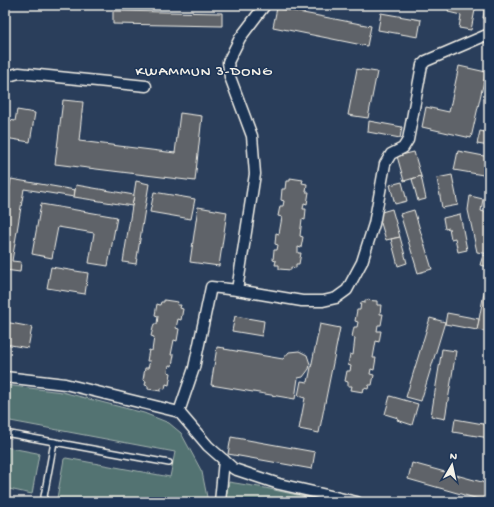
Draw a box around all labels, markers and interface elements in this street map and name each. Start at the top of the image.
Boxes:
district label: KWAMMUN 3-DONG [135,63,273,81]
north arrow [432,445,472,485]
text: N [449,451,458,464]

